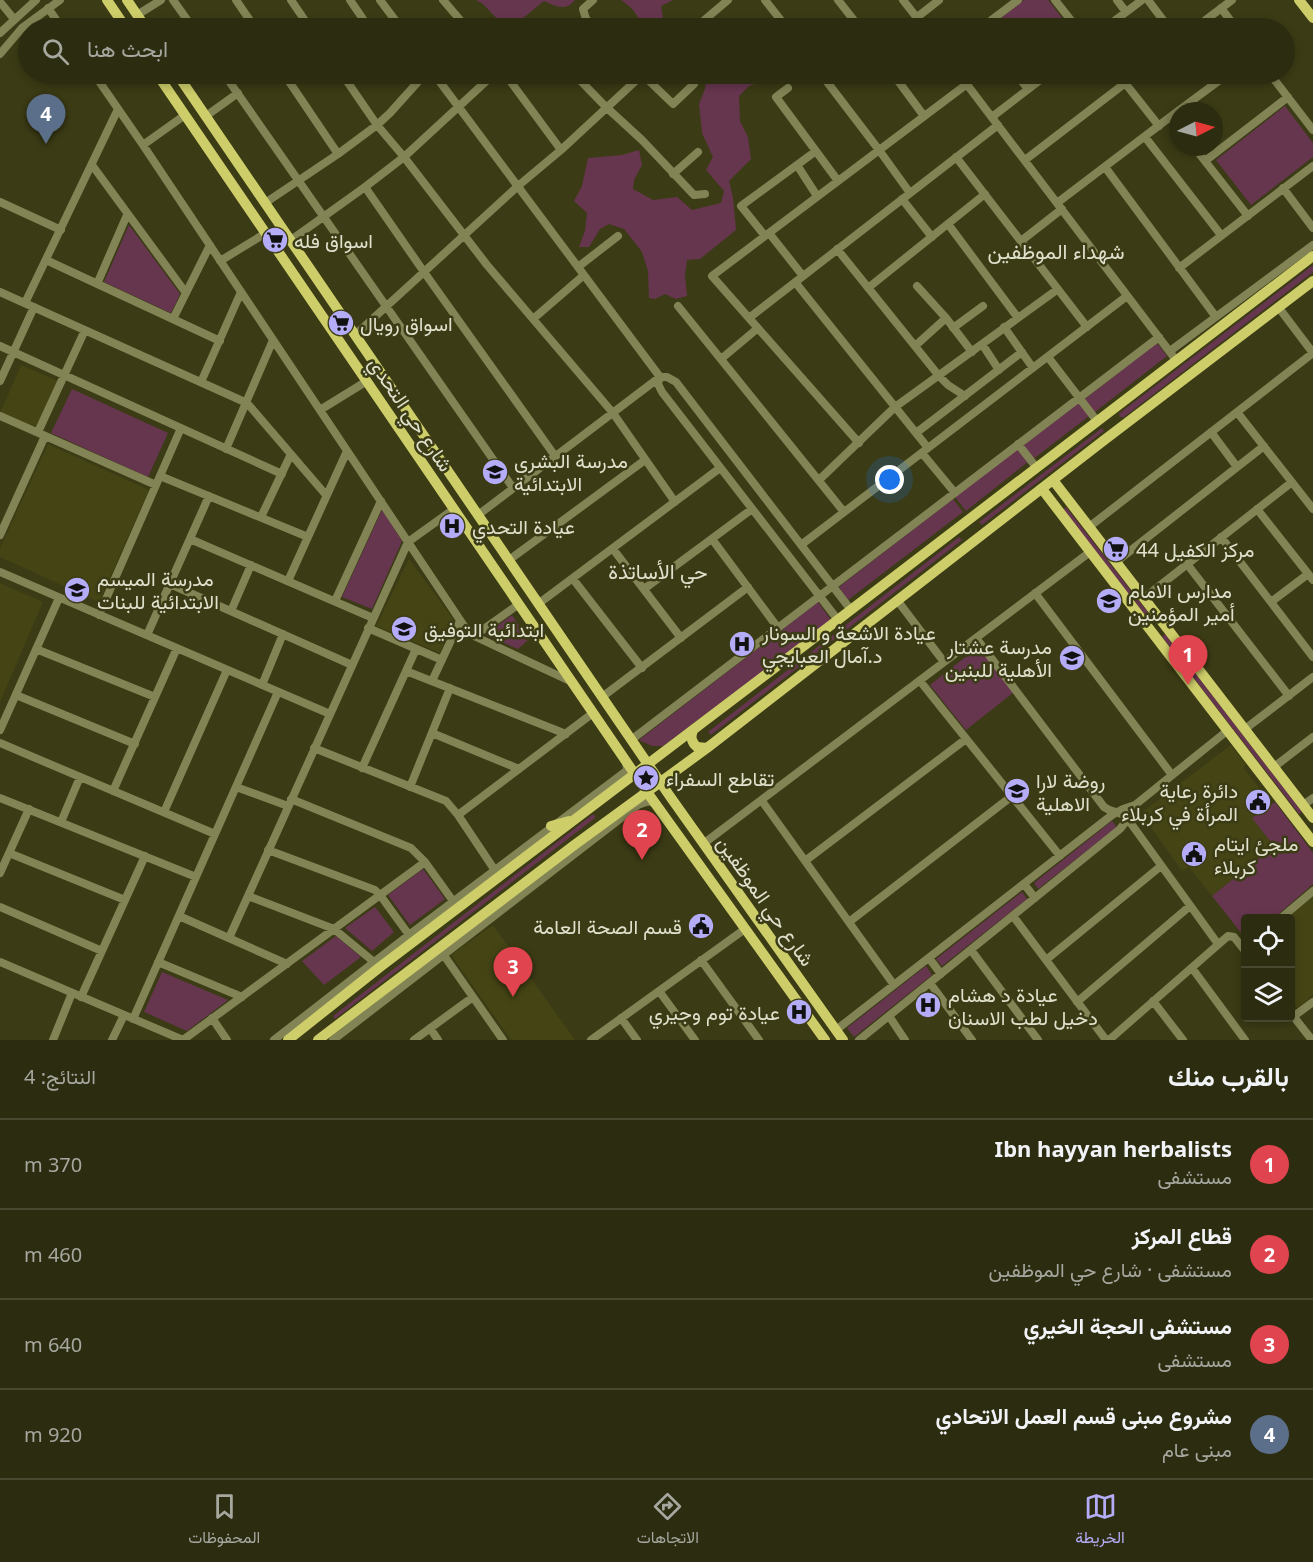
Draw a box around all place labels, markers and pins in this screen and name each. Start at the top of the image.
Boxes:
pin: 4 [26,94,66,144]
supermarket icon: اسواق فله [260,225,290,255]
place label: اسواق فله [294,227,373,254]
supermarket icon: اسواق رويال [326,308,356,338]
place label: اسواق رويال [360,310,453,337]
place label: مدرسة البشرى الابتدائية [514,447,628,497]
school or university icon: مدرسة البشرى الابتدائية [480,457,510,487]
hospital icon: عيادة التحدي [437,511,467,541]
place label: عيادة التحدي [472,513,575,544]
supermarket icon: مركز الكفيل 44 [1101,534,1131,564]
place label: مركز الكفيل 44 [1136,536,1254,563]
place label: مدرسة الميسم الابتدائية للبنات [97,565,219,615]
school or university icon: مدرسة الميسم الابتدائية للبنات [62,575,92,605]
place label: مدارس الامام أمير المؤمنين [1128,577,1235,627]
school or university icon: مدارس الامام أمير المؤمنين [1094,586,1124,616]
school or university icon: ابتدائية التوفيق [389,614,419,644]
place label: ابتدائية التوفيق [424,616,544,643]
place label: عيادة الاشعة و السونار د.آمال العبايجي [761,619,936,673]
hospital icon: عيادة الاشعة و السونار د.آمال العبايجي [727,629,757,659]
place label: مدرسة عشتار الأهلية للبنين [945,633,1052,683]
pin: 1 [1168,636,1208,685]
school or university icon: مدرسة عشتار الأهلية للبنين [1057,643,1087,673]
place icon: تقاطع السفراء [631,763,661,793]
place label: تقاطع السفراء [666,765,774,793]
place label: روضة لارا الاهلية [1036,767,1105,817]
school or university icon: روضة لارا الاهلية [1002,776,1032,806]
place label: دائرة رعاية المرأة في كربلاء [1121,777,1238,831]
public building icon: دائرة رعاية المرأة في كربلاء [1243,787,1273,817]
pin: 2 [622,810,662,860]
place label: ملجئ ايتام كربلاء [1214,830,1299,880]
public building icon: ملجئ ايتام كربلاء [1179,839,1209,869]
public building icon: قسم الصحة العامة [686,911,716,941]
place label: قسم الصحة العامة [533,913,682,940]
pin: 3 [494,948,532,997]
place label: عيادة د هشام دخيل لطب الاسنان [948,981,1098,1031]
hospital icon: عيادة د هشام دخيل لطب الاسنان [913,990,943,1020]
hospital icon: عيادة توم وجيري [784,997,814,1027]
place label: عيادة توم وجيري [649,999,780,1030]

